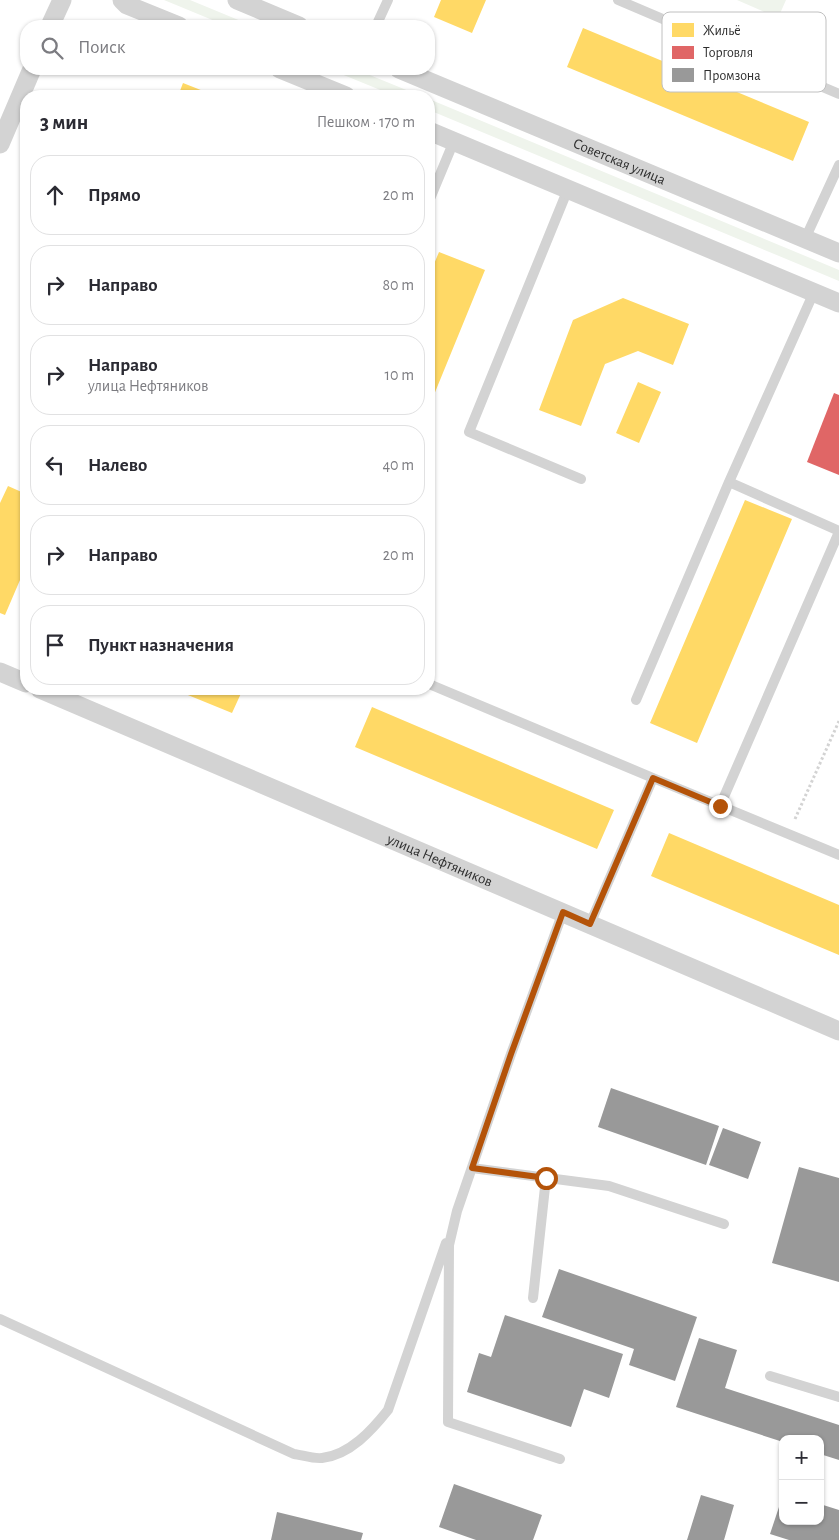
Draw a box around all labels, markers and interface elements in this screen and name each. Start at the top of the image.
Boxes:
legend [662,12,826,92]
search box [20,20,435,75]
text: Жильё [703,24,741,38]
icon: search [38,34,66,62]
text: Поиск [78,38,125,57]
text: Торговля [703,46,753,60]
text: Промзона [703,69,761,83]
text: 3 мин [40,112,88,133]
text: Пешком · 170 m [317,114,415,130]
street label: Советская улица [571,136,668,188]
icon: ahead [41,181,69,209]
text: Прямо [88,186,141,205]
text: 20 m [383,187,414,203]
icon: right [41,271,69,299]
text: Направо [88,276,158,295]
text: 80 m [383,277,414,293]
text: Направо [88,356,158,375]
icon: right [41,361,69,389]
text: 10 m [385,367,414,383]
text: улица Нефтяников [88,378,208,394]
icon: left [41,451,69,479]
text: Налево [88,456,147,475]
text: 40 m [382,457,414,473]
icon: right [41,541,69,569]
text: Направо [88,546,158,565]
text: 20 m [383,547,414,563]
icon: arrive [41,631,69,659]
text: Пункт назначения [88,636,234,655]
route end [709,795,732,818]
street label: улица Нефтяников [384,831,495,890]
route start [535,1167,558,1190]
map controls [779,1435,824,1525]
button: + [779,1435,824,1480]
button: − [779,1480,824,1525]

